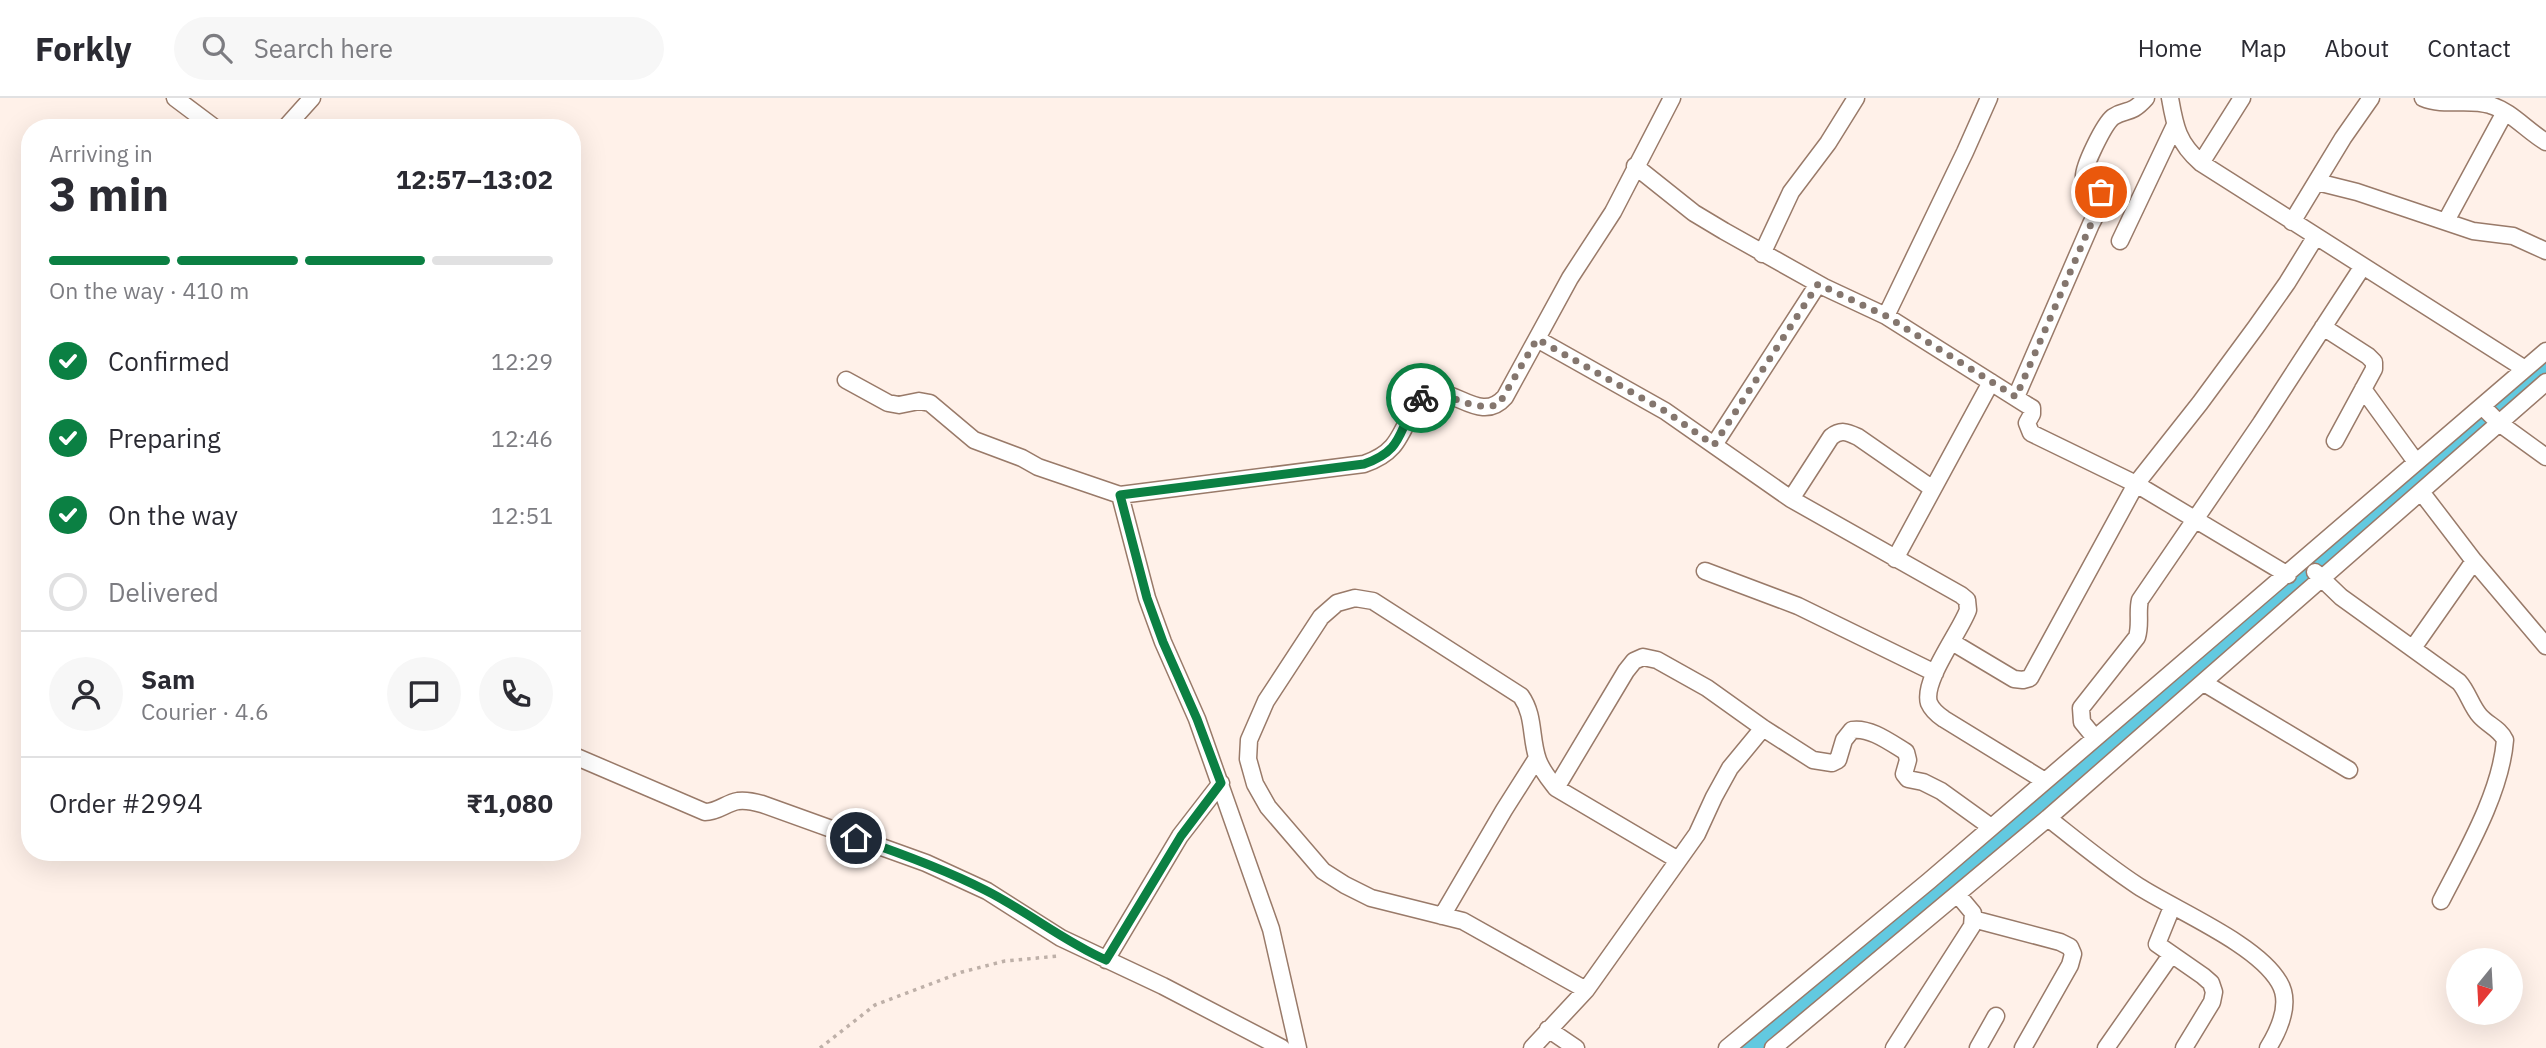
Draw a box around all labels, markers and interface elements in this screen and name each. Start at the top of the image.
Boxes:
search box [174,17,664,80]
text: Forkly [35,27,132,70]
icon: search [198,29,236,67]
text: Search here [254,31,393,65]
text: Home [2138,32,2202,64]
text: Map [2240,32,2286,64]
text: About [2324,32,2389,64]
text: Contact [2427,32,2511,64]
text: Arriving in [49,138,153,168]
text: 12:57–13:02 [396,162,553,196]
pin [2071,162,2131,222]
text: 3 min [49,164,169,224]
icon: bag [2082,173,2120,211]
text: On the way · 410 m [49,275,249,305]
icon: check [49,342,87,380]
text: Confirmed [108,344,230,378]
text: 12:29 [491,346,553,376]
courier [1386,363,1456,433]
icon: bike [1402,379,1440,417]
icon: check [49,419,87,457]
text: Preparing [108,421,221,455]
text: 12:46 [491,423,553,453]
icon: check [49,496,87,534]
text: On the way [108,498,238,532]
text: 12:51 [491,500,553,530]
text: Delivered [108,575,219,609]
button: person [49,657,123,731]
button: chat [387,657,461,731]
button: phone [479,657,553,731]
text: Sam [141,662,195,696]
text: Courier · 4.6 [141,696,269,726]
text: Order #2994 [49,786,203,820]
text: ₹1,080 [466,786,553,820]
pin [826,808,886,868]
icon: home [837,819,875,857]
north arrow [2446,948,2524,1026]
map controls [2446,948,2523,1025]

